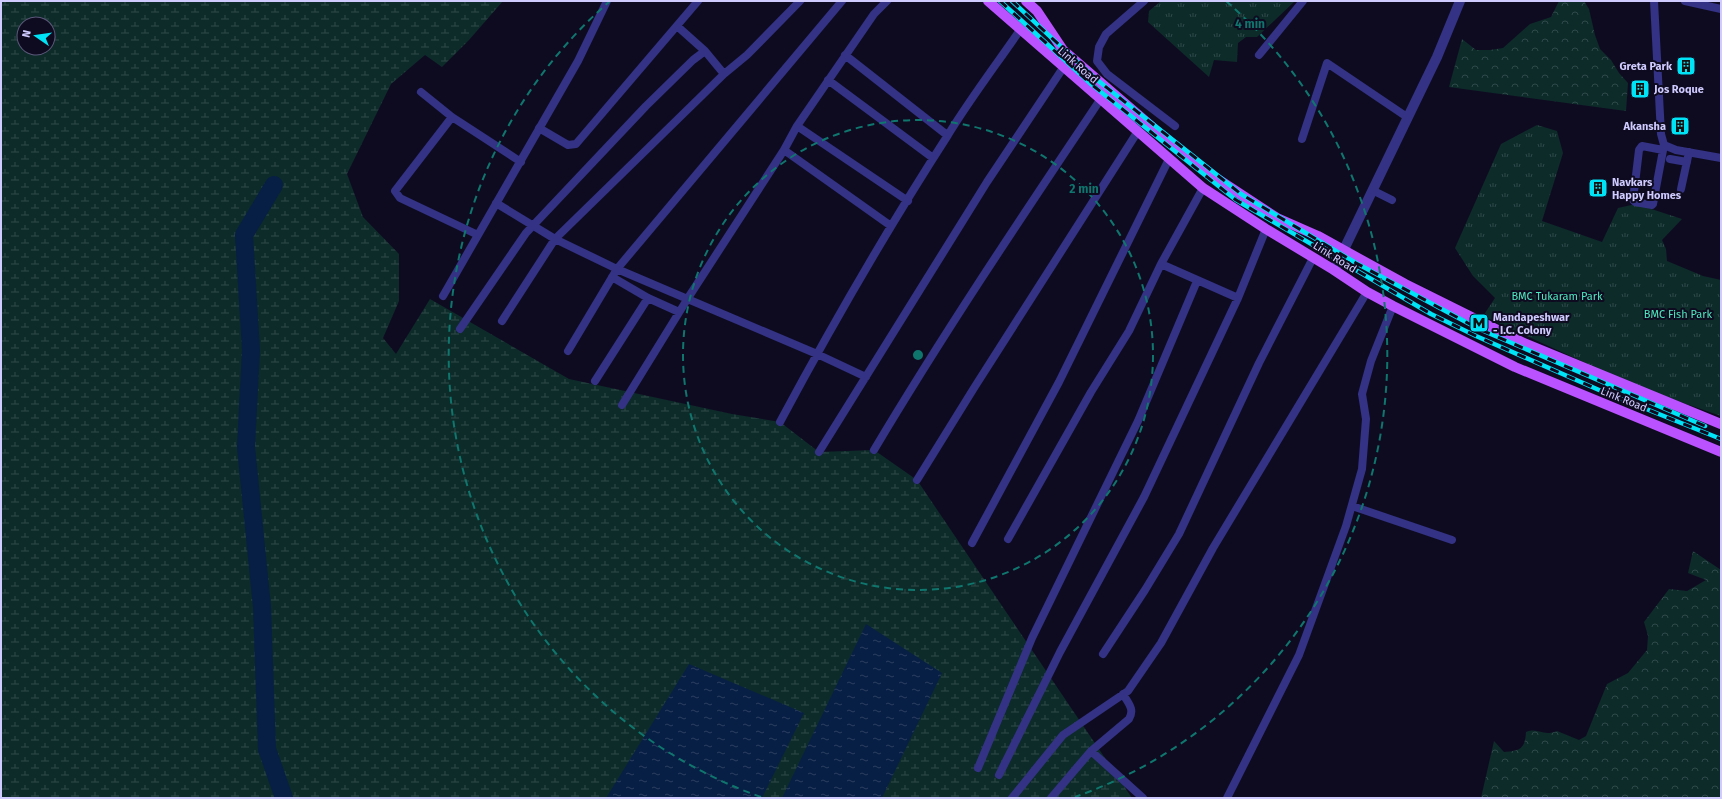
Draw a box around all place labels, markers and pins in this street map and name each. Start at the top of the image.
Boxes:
building icon: Greta Park [1675,55,1697,77]
place label: Greta Park [1619,60,1673,73]
building icon: Jos Roque [1629,78,1651,100]
place label: Jos Roque [1653,83,1704,96]
building icon: Akansha [1669,115,1691,137]
place label: Akansha [1623,120,1666,133]
place label: Navkars Happy Homes [1612,176,1682,202]
building icon: Navkars Happy Homes [1587,177,1609,199]
place label: Mandapeshwar - I.C. Colony [1493,311,1570,337]
metro station icon: Mandapeshwar - I.C. Colony [1468,312,1490,334]
centre of rings [911,348,925,362]

